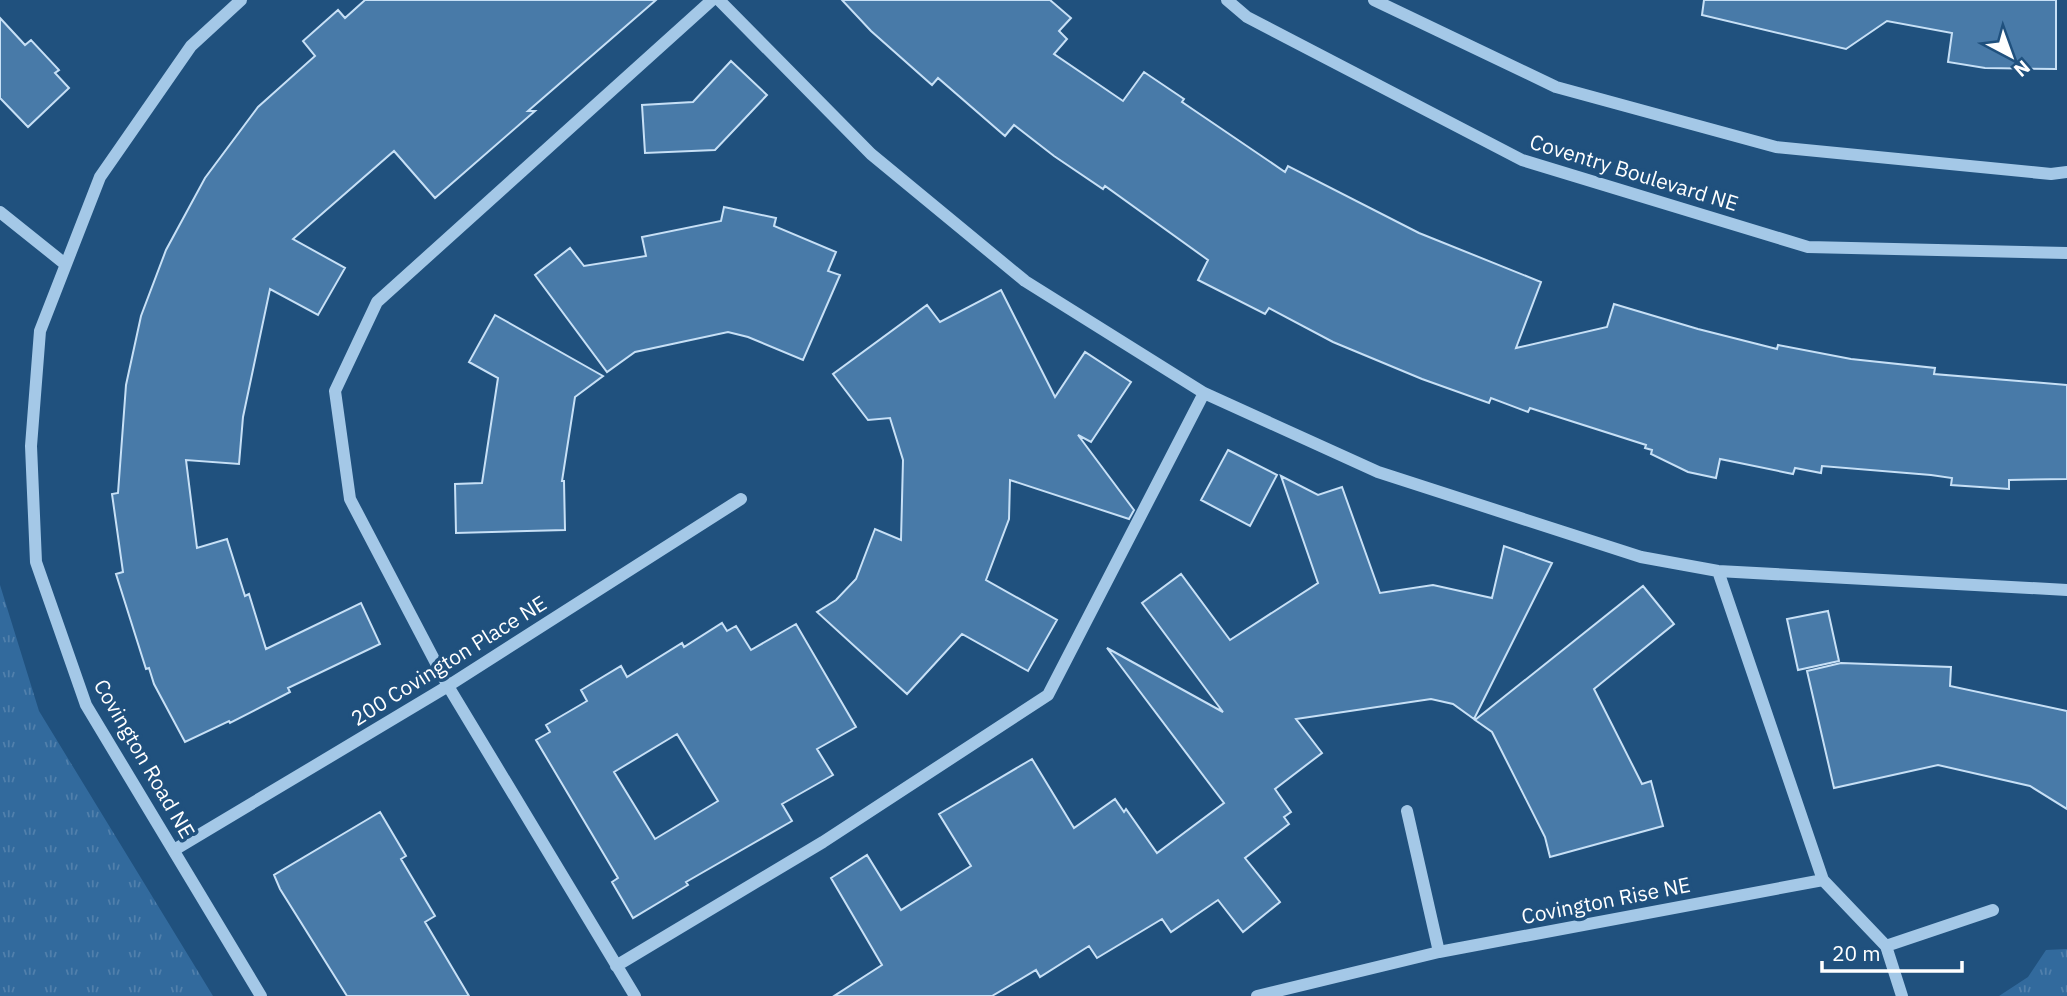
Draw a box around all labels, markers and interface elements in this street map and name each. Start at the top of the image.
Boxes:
north arrow [1976,21,2046,91]
text: N [2009,55,2035,82]
street label: Coventry Boulevard NE [1527,127,1742,217]
street label: 200 Covington Place NE [345,589,552,732]
street label: Covington Road NE [88,674,202,843]
street label: Covington Rise NE [1519,870,1693,930]
scale bar [1822,930,1962,974]
text: 20 m [1832,939,1881,967]

